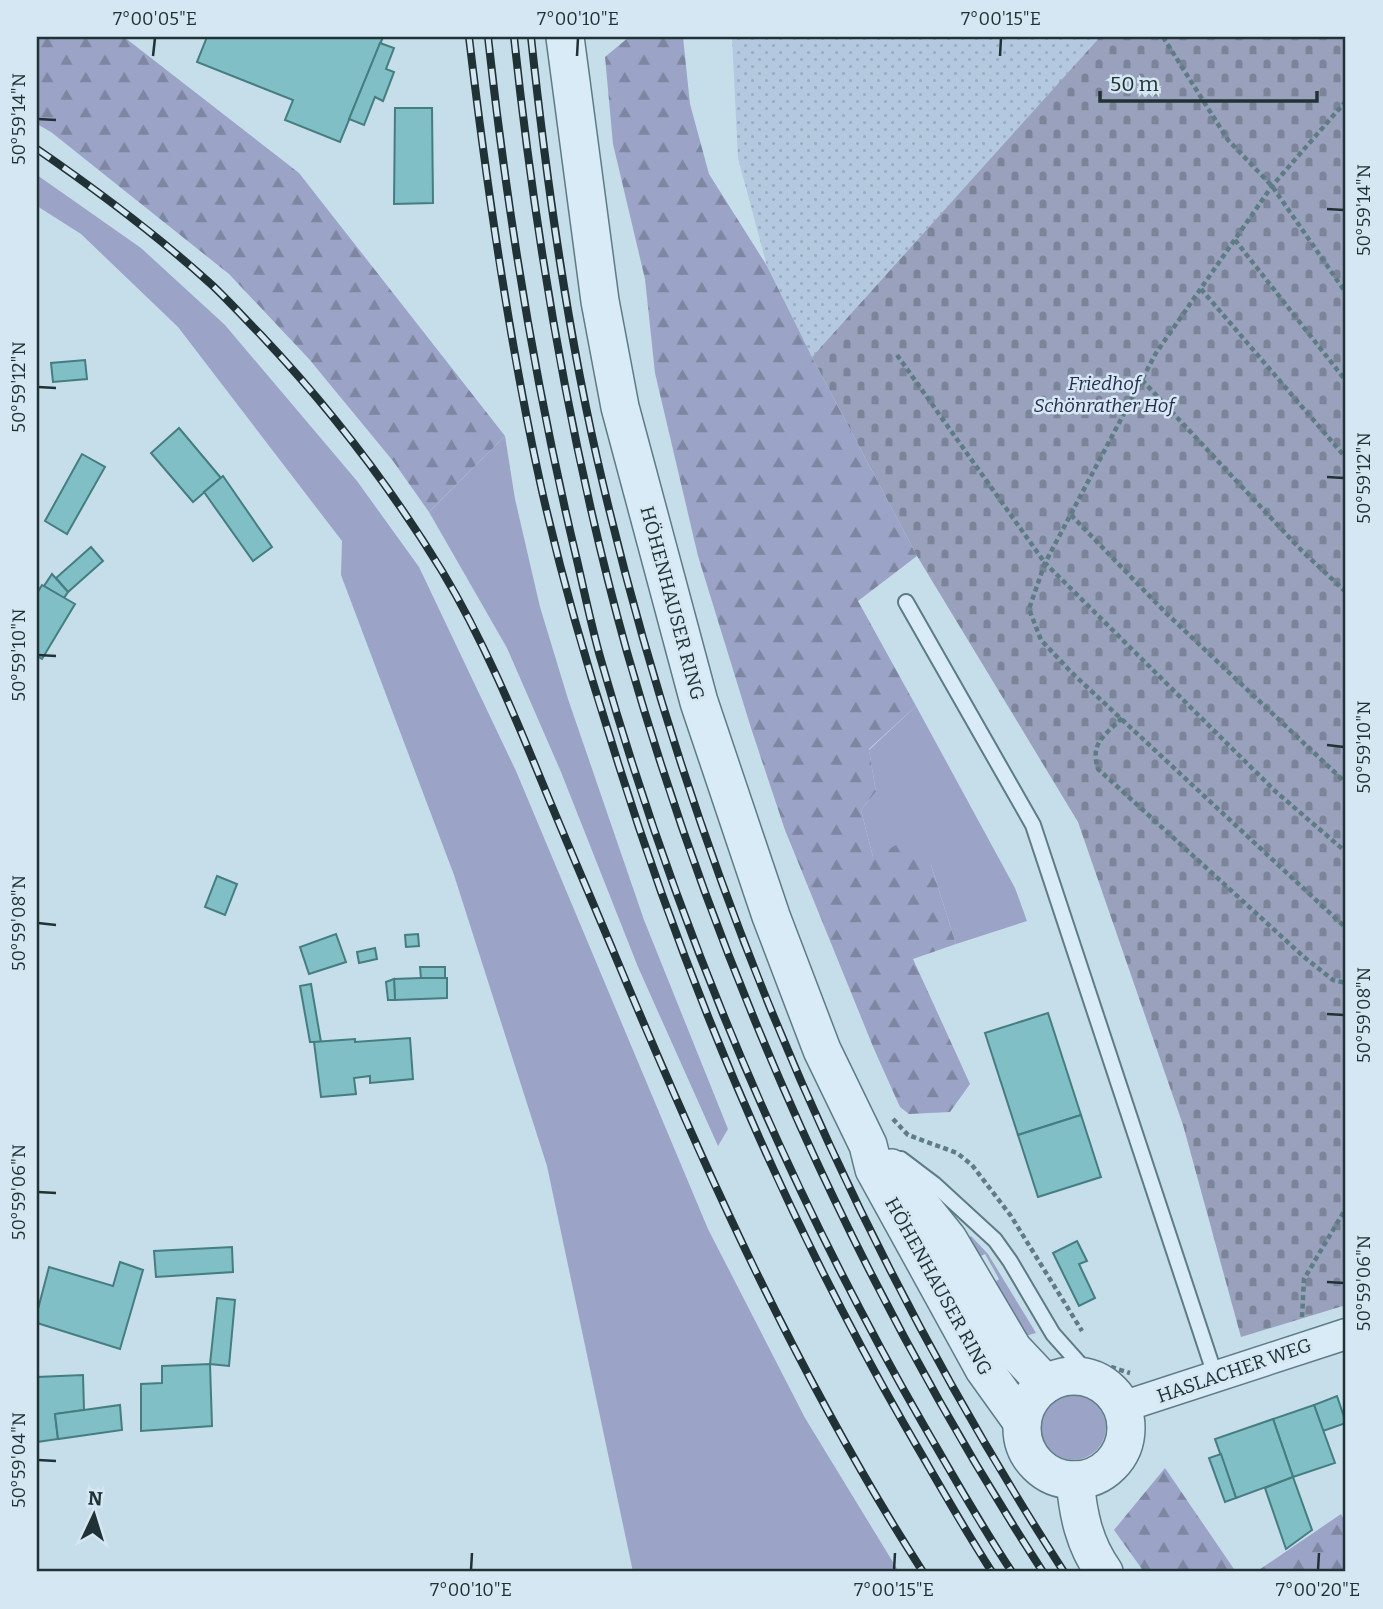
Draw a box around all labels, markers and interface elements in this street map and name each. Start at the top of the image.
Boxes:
text: 7°00'05"E [113,8,197,30]
text: 7°00'10"E [537,8,619,30]
text: 7°00'15"E [961,8,1041,30]
scale bar [1100,60,1316,104]
text: 50 m [1110,71,1159,97]
text: 50°59'14"N [8,73,30,165]
text: 50°59'14"N [1353,164,1375,256]
text: 50°59'12"N [8,341,30,433]
park label: Friedhof Schönrather Hof [1033,372,1177,417]
text: 50°59'12"N [1353,432,1375,524]
street label: HÖHENHAUSER RING [636,504,710,703]
text: 50°59'10"N [8,608,30,702]
text: 50°59'10"N [1353,700,1375,794]
text: 50°59'08"N [8,875,30,971]
text: 50°59'08"N [1353,967,1375,1063]
text: 50°59'06"N [8,1144,30,1240]
street label: HÖHENHAUSER RING [880,1193,997,1379]
text: 50°59'06"N [1353,1235,1375,1331]
street label: HASLACHER WEG [1154,1333,1314,1408]
text: 50°59'04"N [8,1412,30,1508]
north arrow [60,1480,130,1550]
text: N [87,1487,104,1511]
text: 7°00'10"E [430,1579,512,1601]
text: 7°00'15"E [854,1579,934,1601]
text: 7°00'20"E [1276,1579,1360,1601]

